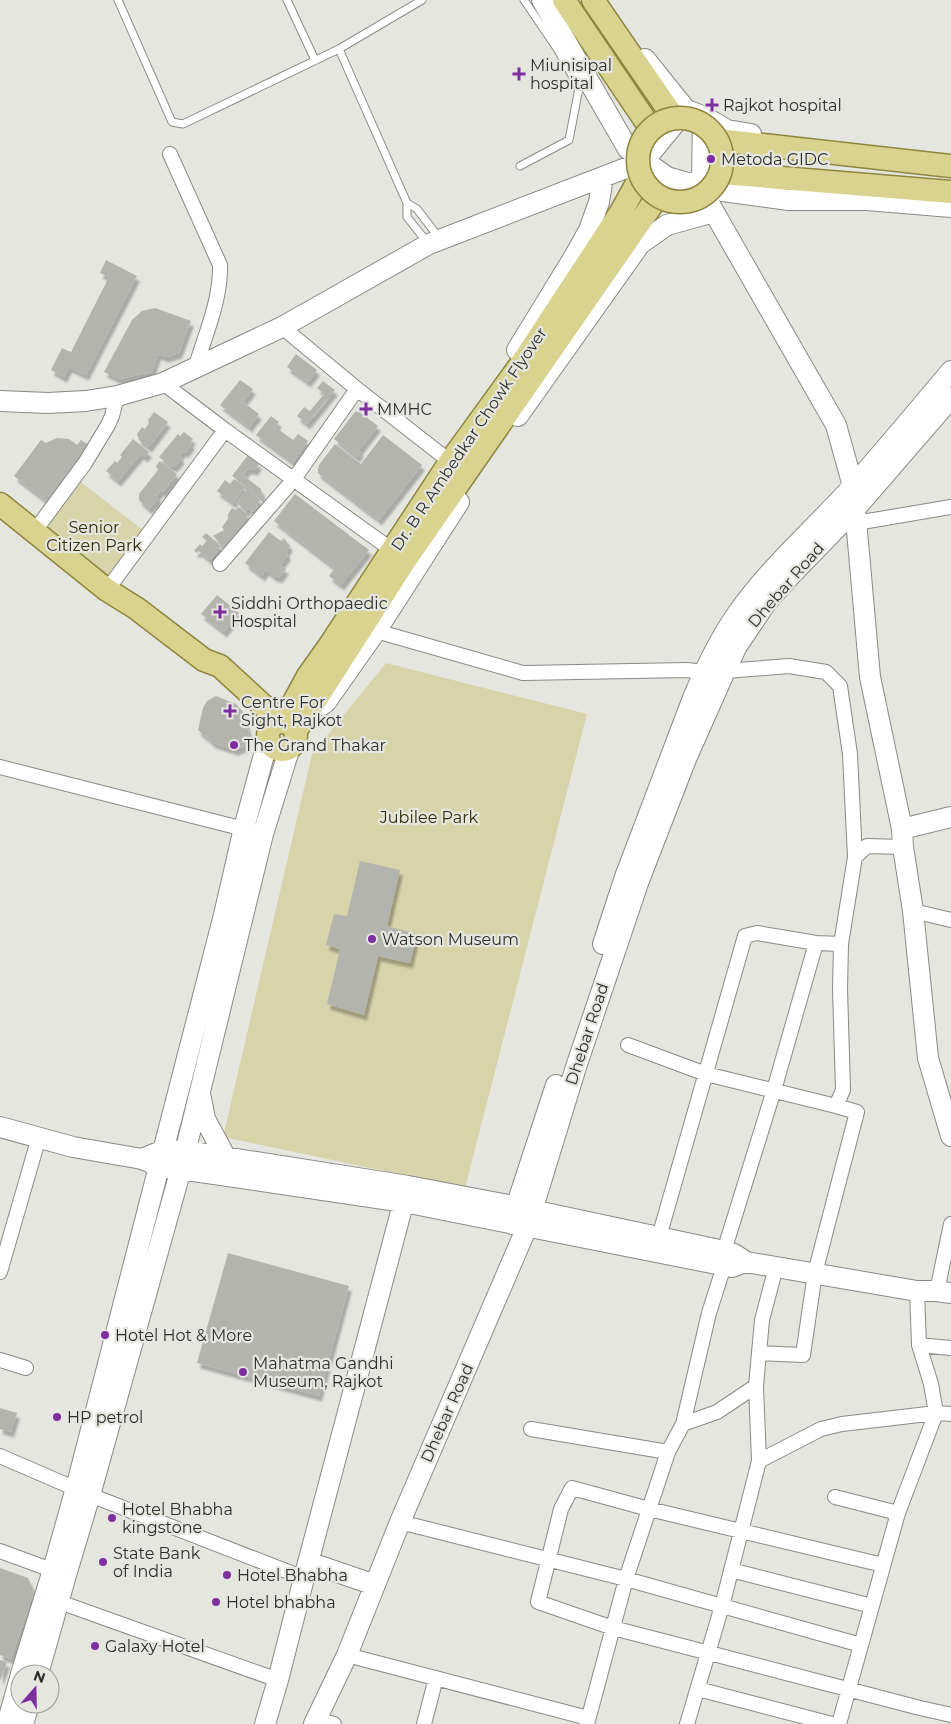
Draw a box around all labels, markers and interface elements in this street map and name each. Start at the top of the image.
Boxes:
place label: Miunisipal hospital [530,56,612,93]
marker: Miunisipal hospital [512,67,526,81]
place label: Rajkot hospital [723,96,842,115]
marker: Rajkot hospital [705,98,719,112]
place label: Metoda GIDC [721,150,828,169]
marker: Metoda GIDC [705,153,717,165]
street label: Dr. B R Ambedkar Chowk Flyover [387,324,551,554]
place label: MMHC [377,400,432,419]
marker: MMHC [359,402,373,416]
park label: Senior Citizen Park [46,518,142,555]
street label: Dhebar Road [744,539,828,631]
place label: Siddhi Orthopaedic Hospital [231,594,388,631]
marker: Siddhi Orthopaedic Hospital [213,605,227,619]
place label: Centre For Sight, Rajkot [241,693,343,730]
marker: Centre For Sight, Rajkot [223,704,237,718]
place label: The Grand Thakar [244,736,386,755]
marker: The Grand Thakar [228,739,240,751]
park label: Jubilee Park [379,808,479,827]
place label: Watson Museum [382,930,519,949]
marker: Watson Museum [366,933,378,945]
street label: Dhebar Road [562,980,612,1088]
place label: Hotel Hot & More [115,1326,252,1345]
marker: Hotel Hot & More [99,1329,111,1341]
place label: Mahatma Gandhi Museum, Rajkot [253,1354,394,1391]
street label: Dhebar Road [417,1361,477,1465]
marker: Mahatma Gandhi Museum, Rajkot [237,1366,249,1378]
place label: HP petrol [67,1408,143,1427]
marker: HP petrol [51,1411,63,1423]
place label: Hotel Bhabha kingstone [122,1500,233,1537]
marker: Hotel Bhabha kingstone [106,1512,118,1524]
place label: State Bank of India [113,1544,201,1581]
marker: State Bank of India [97,1556,109,1568]
place label: Hotel Bhabha [237,1566,348,1585]
marker: Hotel Bhabha [221,1569,233,1581]
place label: Hotel bhabha [226,1593,336,1612]
marker: Hotel bhabha [210,1596,222,1608]
place label: Galaxy Hotel [105,1637,205,1656]
marker: Galaxy Hotel [89,1640,101,1652]
north arrow [10,1664,60,1714]
text: N [31,1666,48,1687]

